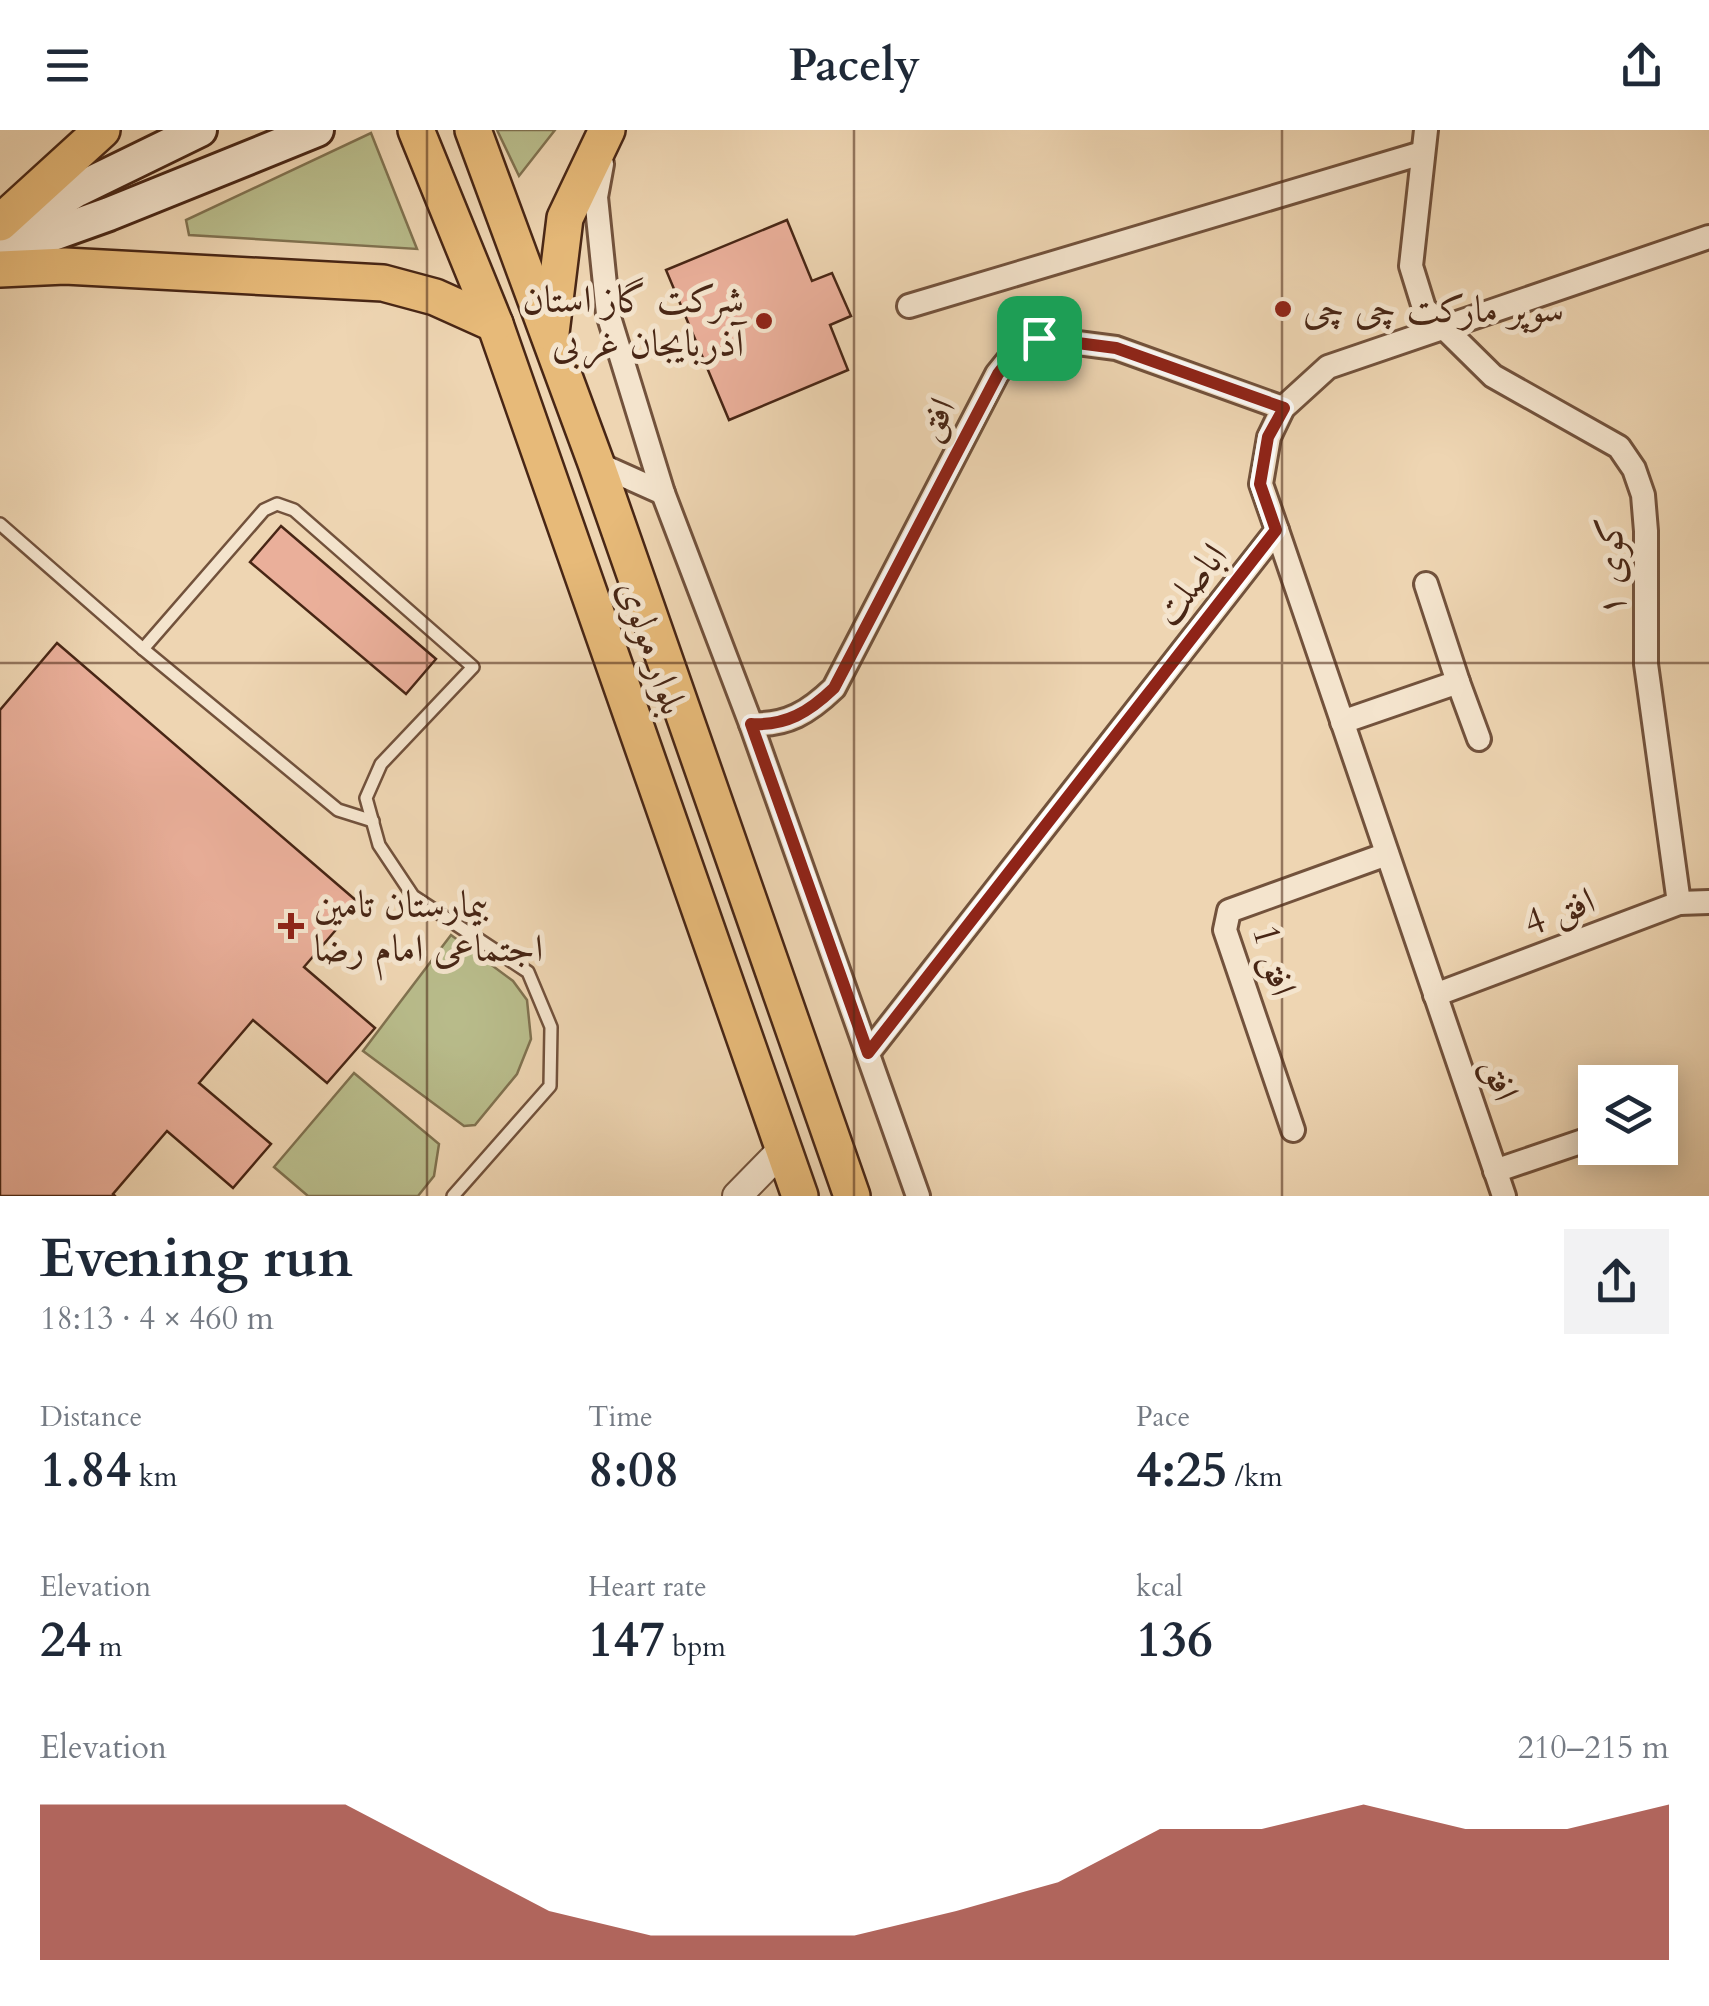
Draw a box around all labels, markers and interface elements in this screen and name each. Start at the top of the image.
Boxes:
text: Pacely [789,35,920,96]
icon: menu [40,38,95,93]
icon: share [1614,38,1669,93]
place label: شرکت گاز استان آذربایجان غربی [522,274,748,370]
place label: سوپر مارکت چی چی [1303,284,1564,336]
pin [997,296,1082,381]
marker: سوپر مارکت چی چی [1272,298,1294,320]
marker: شرکت گاز استان آذربایجان غربی [753,310,775,332]
icon: arrive [1012,311,1067,366]
street label: افق [903,389,969,450]
street label: کوی ۱ [1584,517,1638,617]
street label: اباصلت [1142,532,1240,637]
street label: بلوار مولوی [605,573,699,722]
street label: افق 4 [1516,875,1602,949]
place label: بیمارستان تامین اجتماعی امام رضا [314,879,543,981]
marker: بیمارستان تامین اجتماعی امام رضا [278,913,304,939]
street label: افق 1 [1239,918,1309,1002]
street label: افق [1469,1051,1532,1108]
map controls [1578,1065,1678,1165]
button: layers [1578,1065,1678,1165]
text: Evening run [40,1222,353,1296]
button: share [1564,1229,1669,1334]
text: 18:13 · 4 × 460 m [40,1297,274,1341]
text: Distance [40,1398,142,1436]
text: Time [588,1398,653,1436]
text: Pace [1136,1398,1190,1436]
text: 1.84 [40,1436,131,1504]
text: 8:08 [588,1436,679,1504]
text: 4:25 [1136,1436,1227,1504]
text: km [131,1458,178,1496]
text: /km [1227,1458,1283,1496]
text: Elevation [40,1568,151,1606]
text: Heart rate [588,1568,707,1606]
text: kcal [1136,1568,1183,1606]
text: 24 [40,1606,91,1674]
text: 147 [588,1606,665,1674]
text: 136 [1136,1606,1213,1674]
text: m [91,1628,122,1666]
text: bpm [665,1628,726,1666]
text: Elevation [40,1726,167,1770]
text: 210–215 m [1517,1726,1669,1770]

